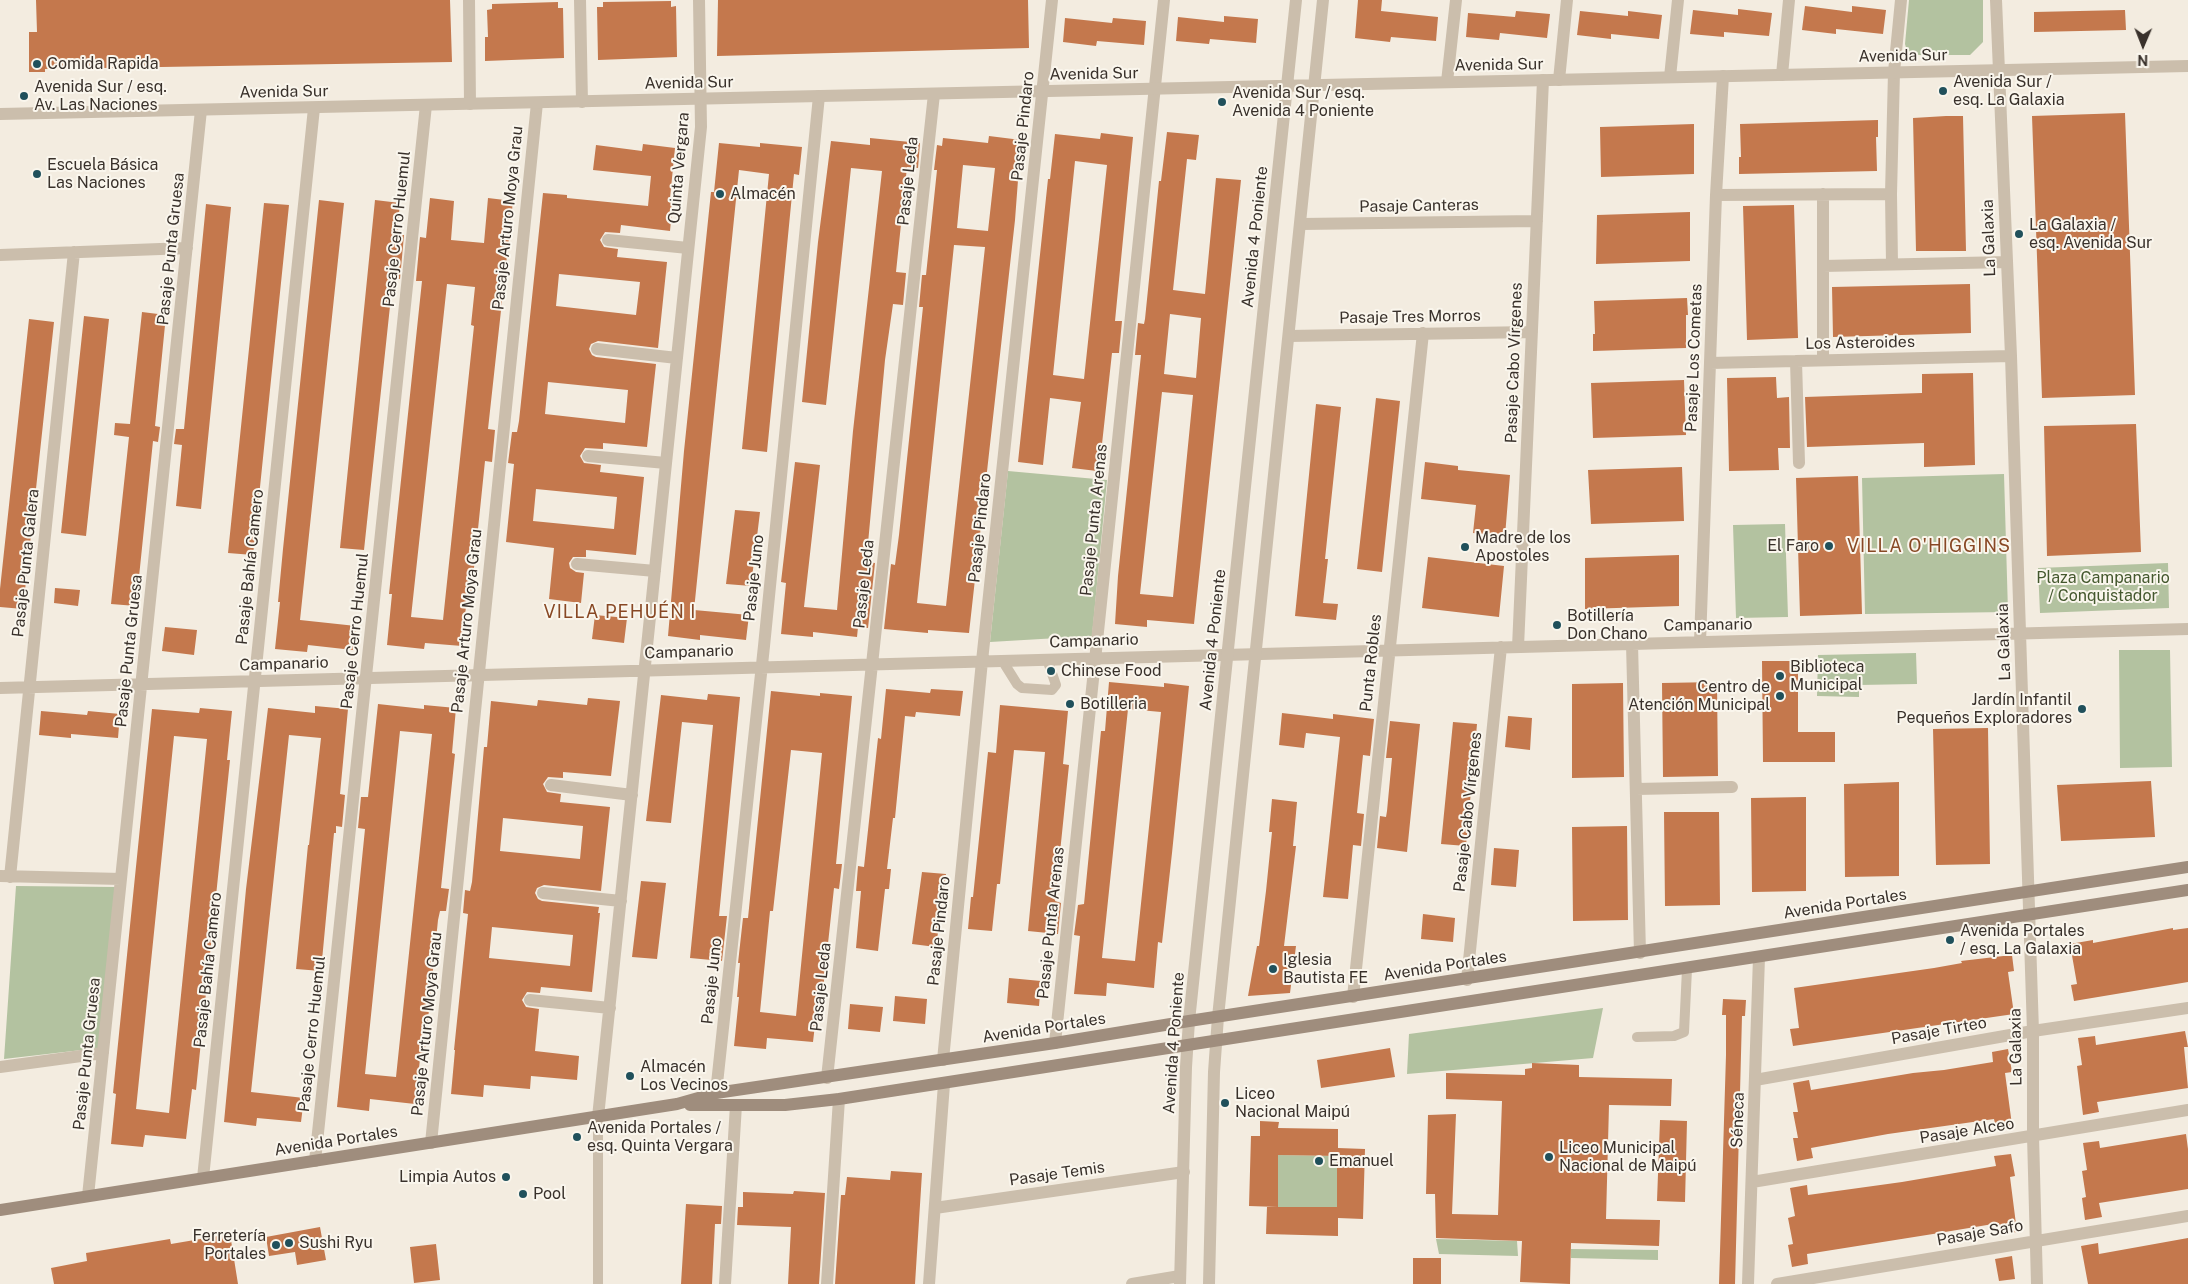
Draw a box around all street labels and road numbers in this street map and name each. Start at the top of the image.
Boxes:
street label: Avenida Sur [1858,46,1948,66]
street label: Avenida Sur [1454,55,1544,75]
street label: Avenida Sur [1049,64,1139,84]
street label: Pasaje Pindaro [1008,70,1038,182]
street label: Avenida Sur [644,73,734,93]
street label: Avenida Sur [239,82,329,102]
street label: Quinta Vergara [665,112,693,224]
street label: Pasaje Arturo Moya Grau [489,125,527,311]
street label: Pasaje Leda [894,136,922,226]
street label: Pasaje Cerro Huemul [379,150,415,308]
street label: Avenida 4 Poniente [1238,165,1272,309]
street label: Pasaje Punta Gruesa [153,172,189,326]
street label: Pasaje Canteras [1359,195,1479,217]
street label: La Galaxia [1978,199,2000,277]
street label: Pasaje Cabo Vírgenes [1502,282,1526,444]
street label: Pasaje Los Cometas [1682,283,1706,433]
street label: Pasaje Tres Morros [1339,306,1481,328]
street label: Los Asteroides [1805,332,1915,354]
street label: Pasaje Punta Arenas [1076,443,1112,597]
street label: Pasaje Pindaro [965,472,995,584]
street label: Pasaje Punta Galera [9,488,43,638]
street label: Pasaje Bahía Camero [232,488,268,646]
street label: Pasaje Arturo Moya Grau [448,528,486,714]
street label: Pasaje Juno [740,534,768,622]
street label: Pasaje Leda [850,539,878,629]
street label: Pasaje Cerro Huemul [337,552,373,710]
street label: Avenida 4 Poniente [1196,568,1230,712]
street label: Pasaje Punta Gruesa [111,574,147,728]
street label: La Galaxia [1993,603,2015,681]
street label: Punta Robles [1356,613,1386,713]
street label: Campanario [1663,615,1753,635]
street label: Campanario [1049,630,1139,652]
street label: Campanario [644,641,734,663]
street label: Campanario [239,653,329,675]
street label: Pasaje Cabo Vírgenes [1450,731,1486,893]
street label: Pasaje Punta Arenas [1033,846,1069,1000]
street label: Pasaje Pindaro [924,875,954,987]
street label: Avenida Portales [1782,885,1908,923]
street label: Pasaje Bahía Camero [190,891,226,1049]
street label: Pasaje Arturo Moya Grau [408,931,446,1117]
street label: Pasaje Juno [698,937,726,1025]
street label: Pasaje Leda [807,942,835,1032]
street label: Avenida Portales [1382,947,1508,985]
street label: Pasaje Cerro Huemul [294,955,330,1113]
street label: Avenida 4 Poniente [1159,971,1189,1115]
street label: Pasaje Punta Gruesa [69,977,105,1131]
street label: La Galaxia [2006,1008,2026,1086]
street label: Avenida Portales [981,1009,1107,1047]
street label: Pasaje Tirteo [1890,1013,1988,1049]
street label: Séneca [1727,1092,1749,1148]
street label: Pasaje Alceo [1918,1114,2016,1148]
street label: Avenida Portales [273,1122,399,1160]
street label: Pasaje Temis [1008,1158,1106,1190]
street label: Pasaje Safo [1935,1216,2025,1250]

